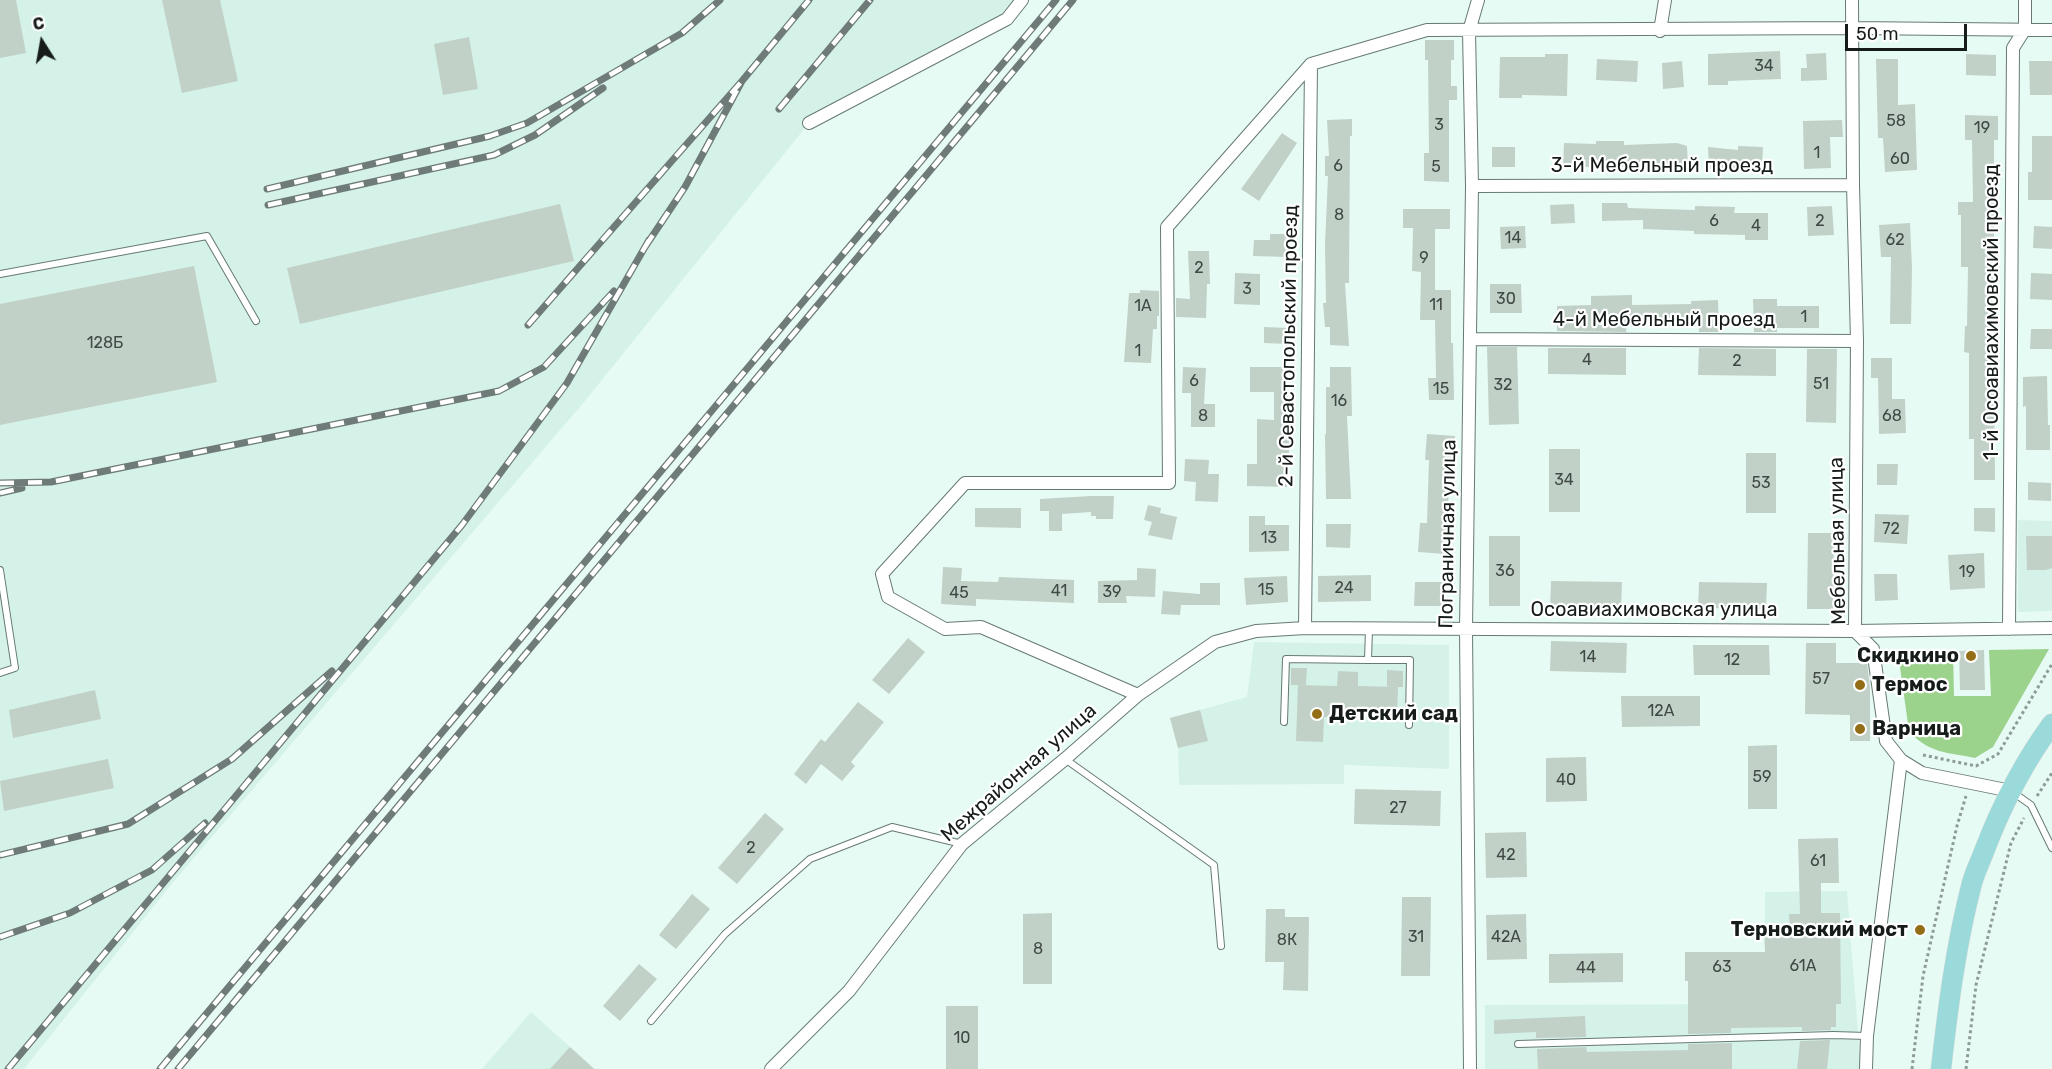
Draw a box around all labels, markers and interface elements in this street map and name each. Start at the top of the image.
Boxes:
north arrow [12,12,72,72]
scale bar [1848,12,1970,50]
text: С [31,13,46,34]
text: 50 m [1856,23,1899,45]
house number: 34 [1754,56,1774,76]
house number: 58 [1886,111,1906,131]
house number: 3 [1434,115,1444,135]
house number: 19 [1974,118,1990,138]
house number: 1 [1814,143,1820,163]
house number: 60 [1890,149,1910,169]
street label: 3-й Мебельный проезд [1551,154,1773,178]
house number: 6 [1333,156,1343,176]
house number: 5 [1431,157,1441,177]
street label: 1-й Осоавиахимовский проезд [1980,164,2004,460]
street label: 2-й Севастопольский проезд [1275,205,1303,487]
house number: 8 [1334,205,1344,225]
house number: 6 [1709,211,1719,231]
house number: 2 [1815,211,1825,231]
house number: 4 [1751,216,1761,236]
house number: 14 [1505,228,1521,248]
house number: 62 [1885,230,1905,250]
house number: 9 [1419,248,1429,268]
house number: 2 [1194,258,1204,278]
house number: 3 [1242,279,1252,299]
house number: 30 [1496,289,1516,309]
house number: 11 [1429,295,1443,315]
house number: 1А [1134,296,1152,316]
house number: 1 [1801,307,1807,327]
street label: 4-й Мебельный проезд [1553,308,1775,332]
house number: 128Б [87,333,123,353]
house number: 1 [1135,341,1141,361]
house number: 4 [1582,350,1592,370]
house number: 2 [1732,351,1742,371]
house number: 6 [1189,371,1199,391]
house number: 51 [1813,374,1829,394]
house number: 32 [1493,375,1513,395]
house number: 15 [1433,379,1449,399]
house number: 16 [1331,391,1347,411]
house number: 8 [1198,406,1208,426]
house number: 68 [1882,406,1902,426]
street label: Пограничная улица [1434,439,1462,629]
street label: Мебельная улица [1825,457,1851,625]
house number: 34 [1554,470,1574,490]
house number: 53 [1751,473,1771,493]
house number: 72 [1882,519,1900,539]
house number: 13 [1261,528,1277,548]
house number: 36 [1495,561,1515,581]
house number: 19 [1959,562,1975,582]
house number: 24 [1334,578,1354,598]
house number: 15 [1258,580,1274,600]
house number: 41 [1051,581,1067,601]
house number: 39 [1102,582,1122,602]
house number: 45 [949,583,969,603]
street label: Осоавиахимовская улица [1531,598,1777,622]
place label: Скидкино [1857,644,1959,668]
house number: 14 [1580,647,1596,667]
marker: Скидкино [1964,649,1978,663]
house number: 12 [1724,650,1740,670]
house number: 57 [1812,669,1830,689]
place label: Термос [1872,673,1948,697]
marker: Термос [1853,678,1867,692]
street label: Межрайонная улица [936,699,1102,847]
house number: 12А [1648,701,1674,721]
place label: Детский сад [1329,702,1458,726]
marker: Детский сад [1310,707,1324,721]
place label: Варница [1872,717,1961,741]
marker: Варница [1853,722,1867,736]
house number: 59 [1753,767,1771,787]
house number: 40 [1556,770,1576,790]
house number: 27 [1389,798,1407,818]
house number: 2 [746,838,756,858]
house number: 42 [1496,845,1516,865]
house number: 61 [1810,851,1826,871]
place label: Терновский мост [1731,918,1908,942]
marker: Терновский мост [1913,923,1927,937]
house number: 31 [1408,927,1424,947]
house number: 42А [1491,927,1521,947]
house number: 8К [1277,930,1297,950]
house number: 8 [1033,939,1043,959]
house number: 61А [1790,956,1816,976]
house number: 63 [1712,957,1732,977]
house number: 44 [1576,958,1596,978]
house number: 10 [953,1028,971,1048]

